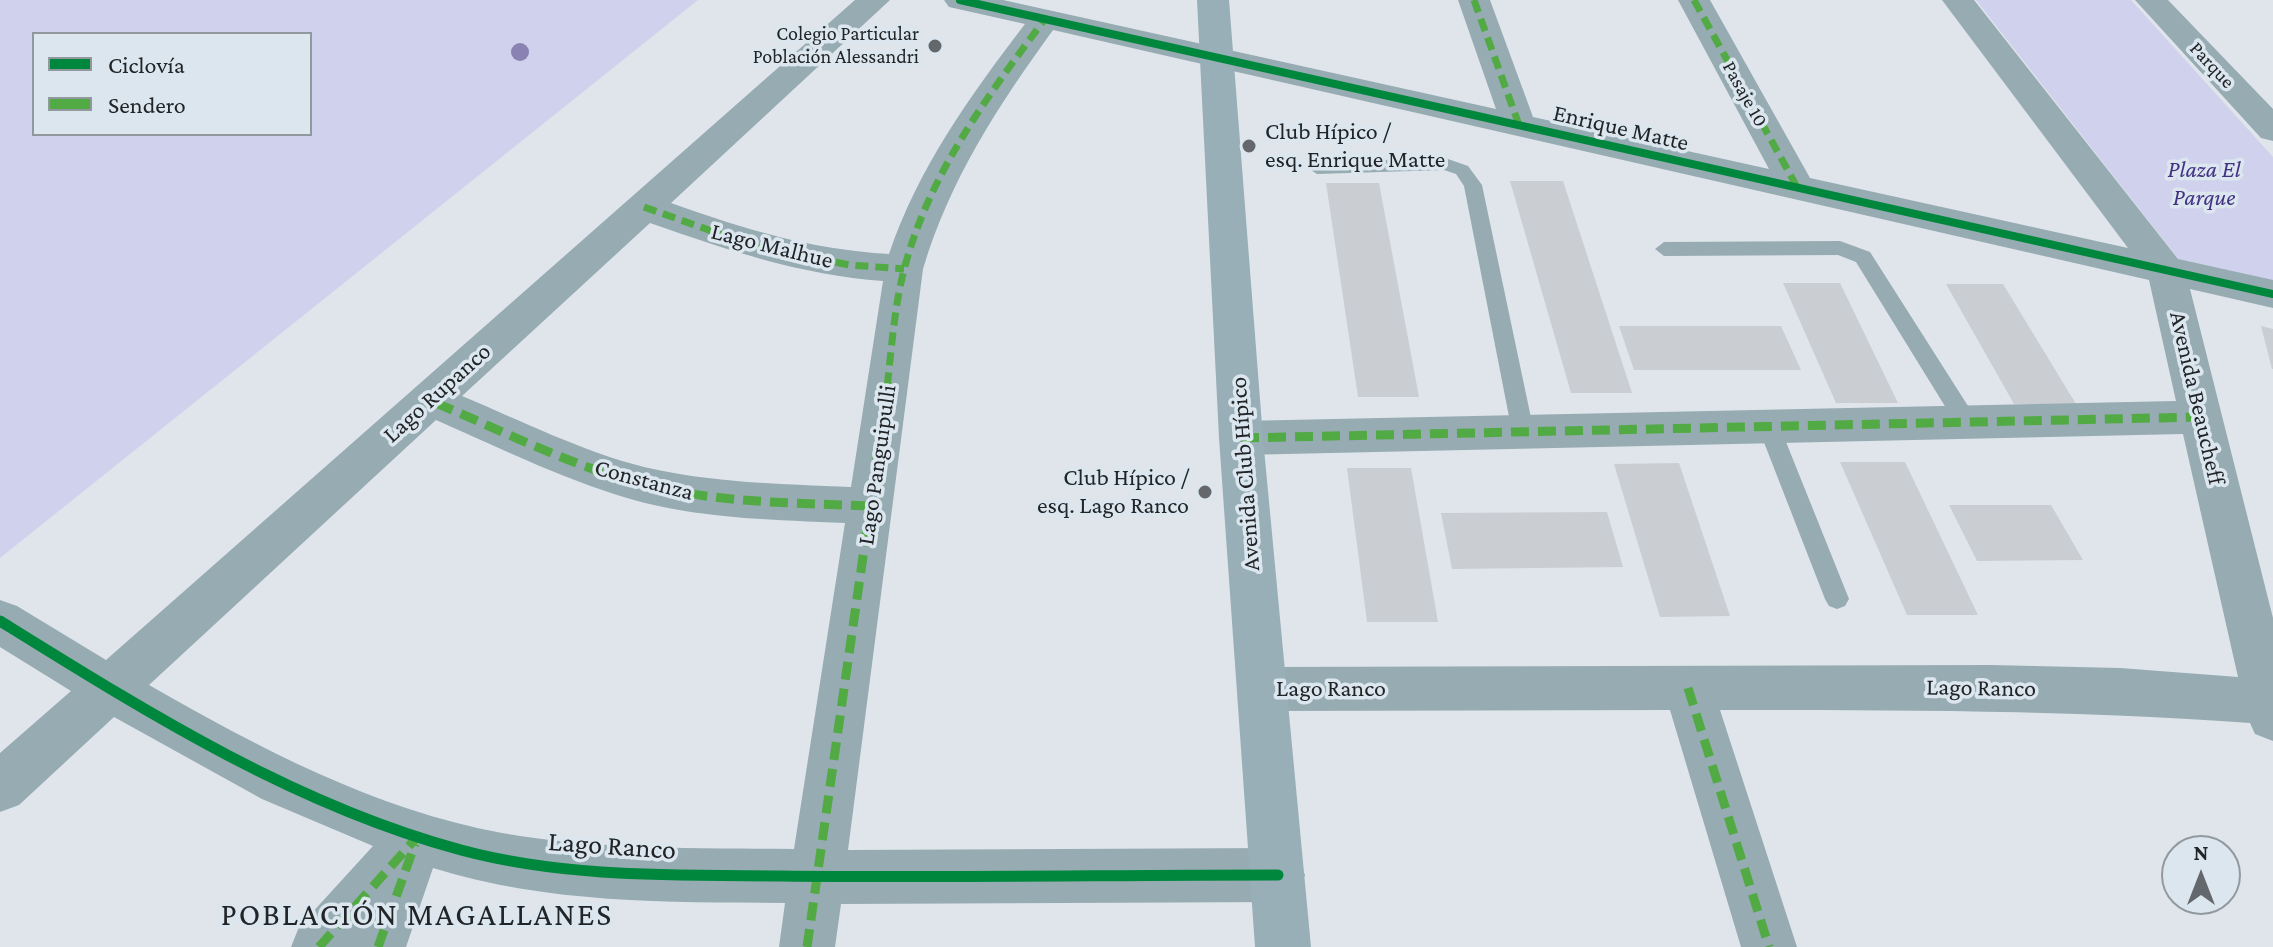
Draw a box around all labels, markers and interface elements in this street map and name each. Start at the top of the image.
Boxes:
place label: Colegio Particular Población Alessandri [753,22,919,69]
legend [32,32,312,136]
marker: Colegio Particular Población Alessandri [926,37,944,55]
street label: Parque [2184,37,2240,93]
text: Ciclovía [108,51,185,78]
street label: Pasaje 10 [1717,57,1773,131]
text: Sendero [108,91,186,118]
street label: Enrique Matte [1550,98,1692,158]
place label: Club Hípico / esq. Enrique Matte [1265,118,1445,174]
marker: Club Hípico / esq. Enrique Matte [1240,137,1258,155]
park label: Plaza El Parque [2167,156,2241,212]
street label: Lago Malhue [708,217,836,275]
street label: Avenida Beaucheff [2163,309,2231,487]
street label: Lago Rupanco [377,337,497,449]
street label: Avenida Club Hípico [1224,376,1266,572]
street label: Lago Panguipulli [852,383,902,547]
street label: Constanza [591,453,697,507]
place label: Club Hípico / esq. Lago Ranco [1037,464,1189,520]
marker: Club Hípico / esq. Lago Ranco [1196,483,1214,501]
street label: Lago Ranco [1926,673,2036,703]
street label: Lago Ranco [1276,675,1386,703]
street label: Lago Ranco [547,825,677,867]
north arrow [2161,835,2241,915]
text: N [2194,840,2209,865]
district label: POBLACIÓN MAGALLANES [221,896,613,934]

